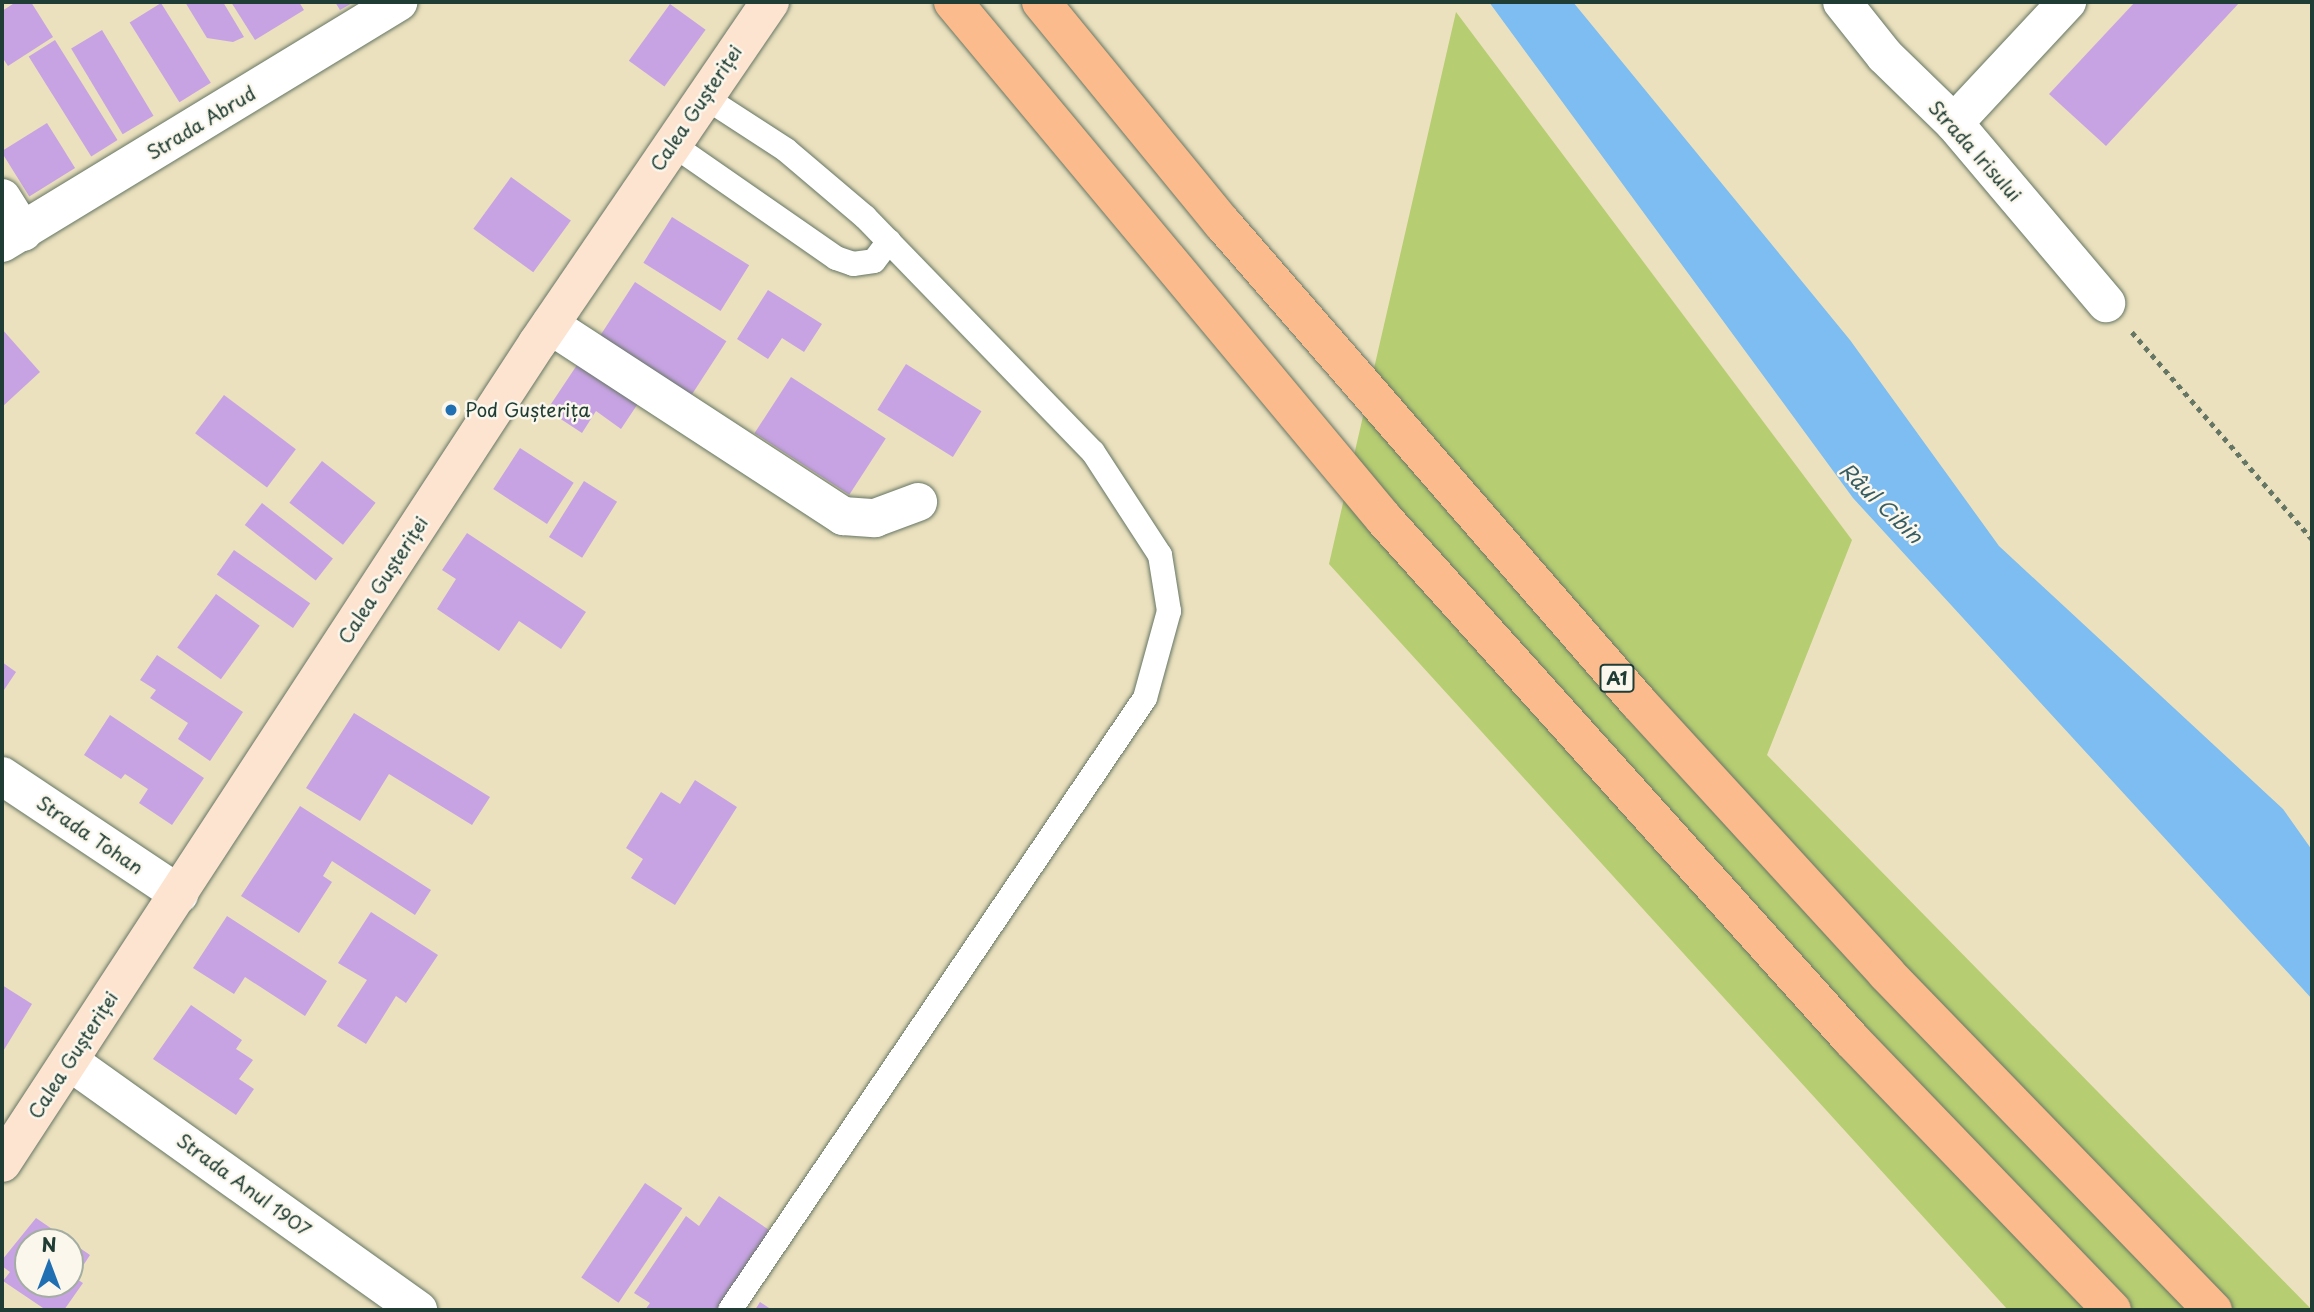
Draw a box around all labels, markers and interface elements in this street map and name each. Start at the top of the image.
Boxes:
street label: Calea Gușteriței [645,40,747,176]
street label: Strada Abrud [142,81,260,165]
street label: Strada Irisului [1923,96,2027,206]
place label: Pod Gușterița [465,399,590,421]
marker: Pod Gușterița [443,402,459,418]
water label: Râul Cibin [1836,457,1928,547]
street label: Calea Gușteriței [333,511,433,649]
road number: A1 [1598,664,1636,692]
street label: Strada Tohan [32,791,148,879]
street label: Calea Gușteriței [23,986,123,1124]
street label: Strada Anul 1907 [172,1129,316,1241]
north arrow [14,1228,84,1298]
text: N [41,1230,57,1258]

